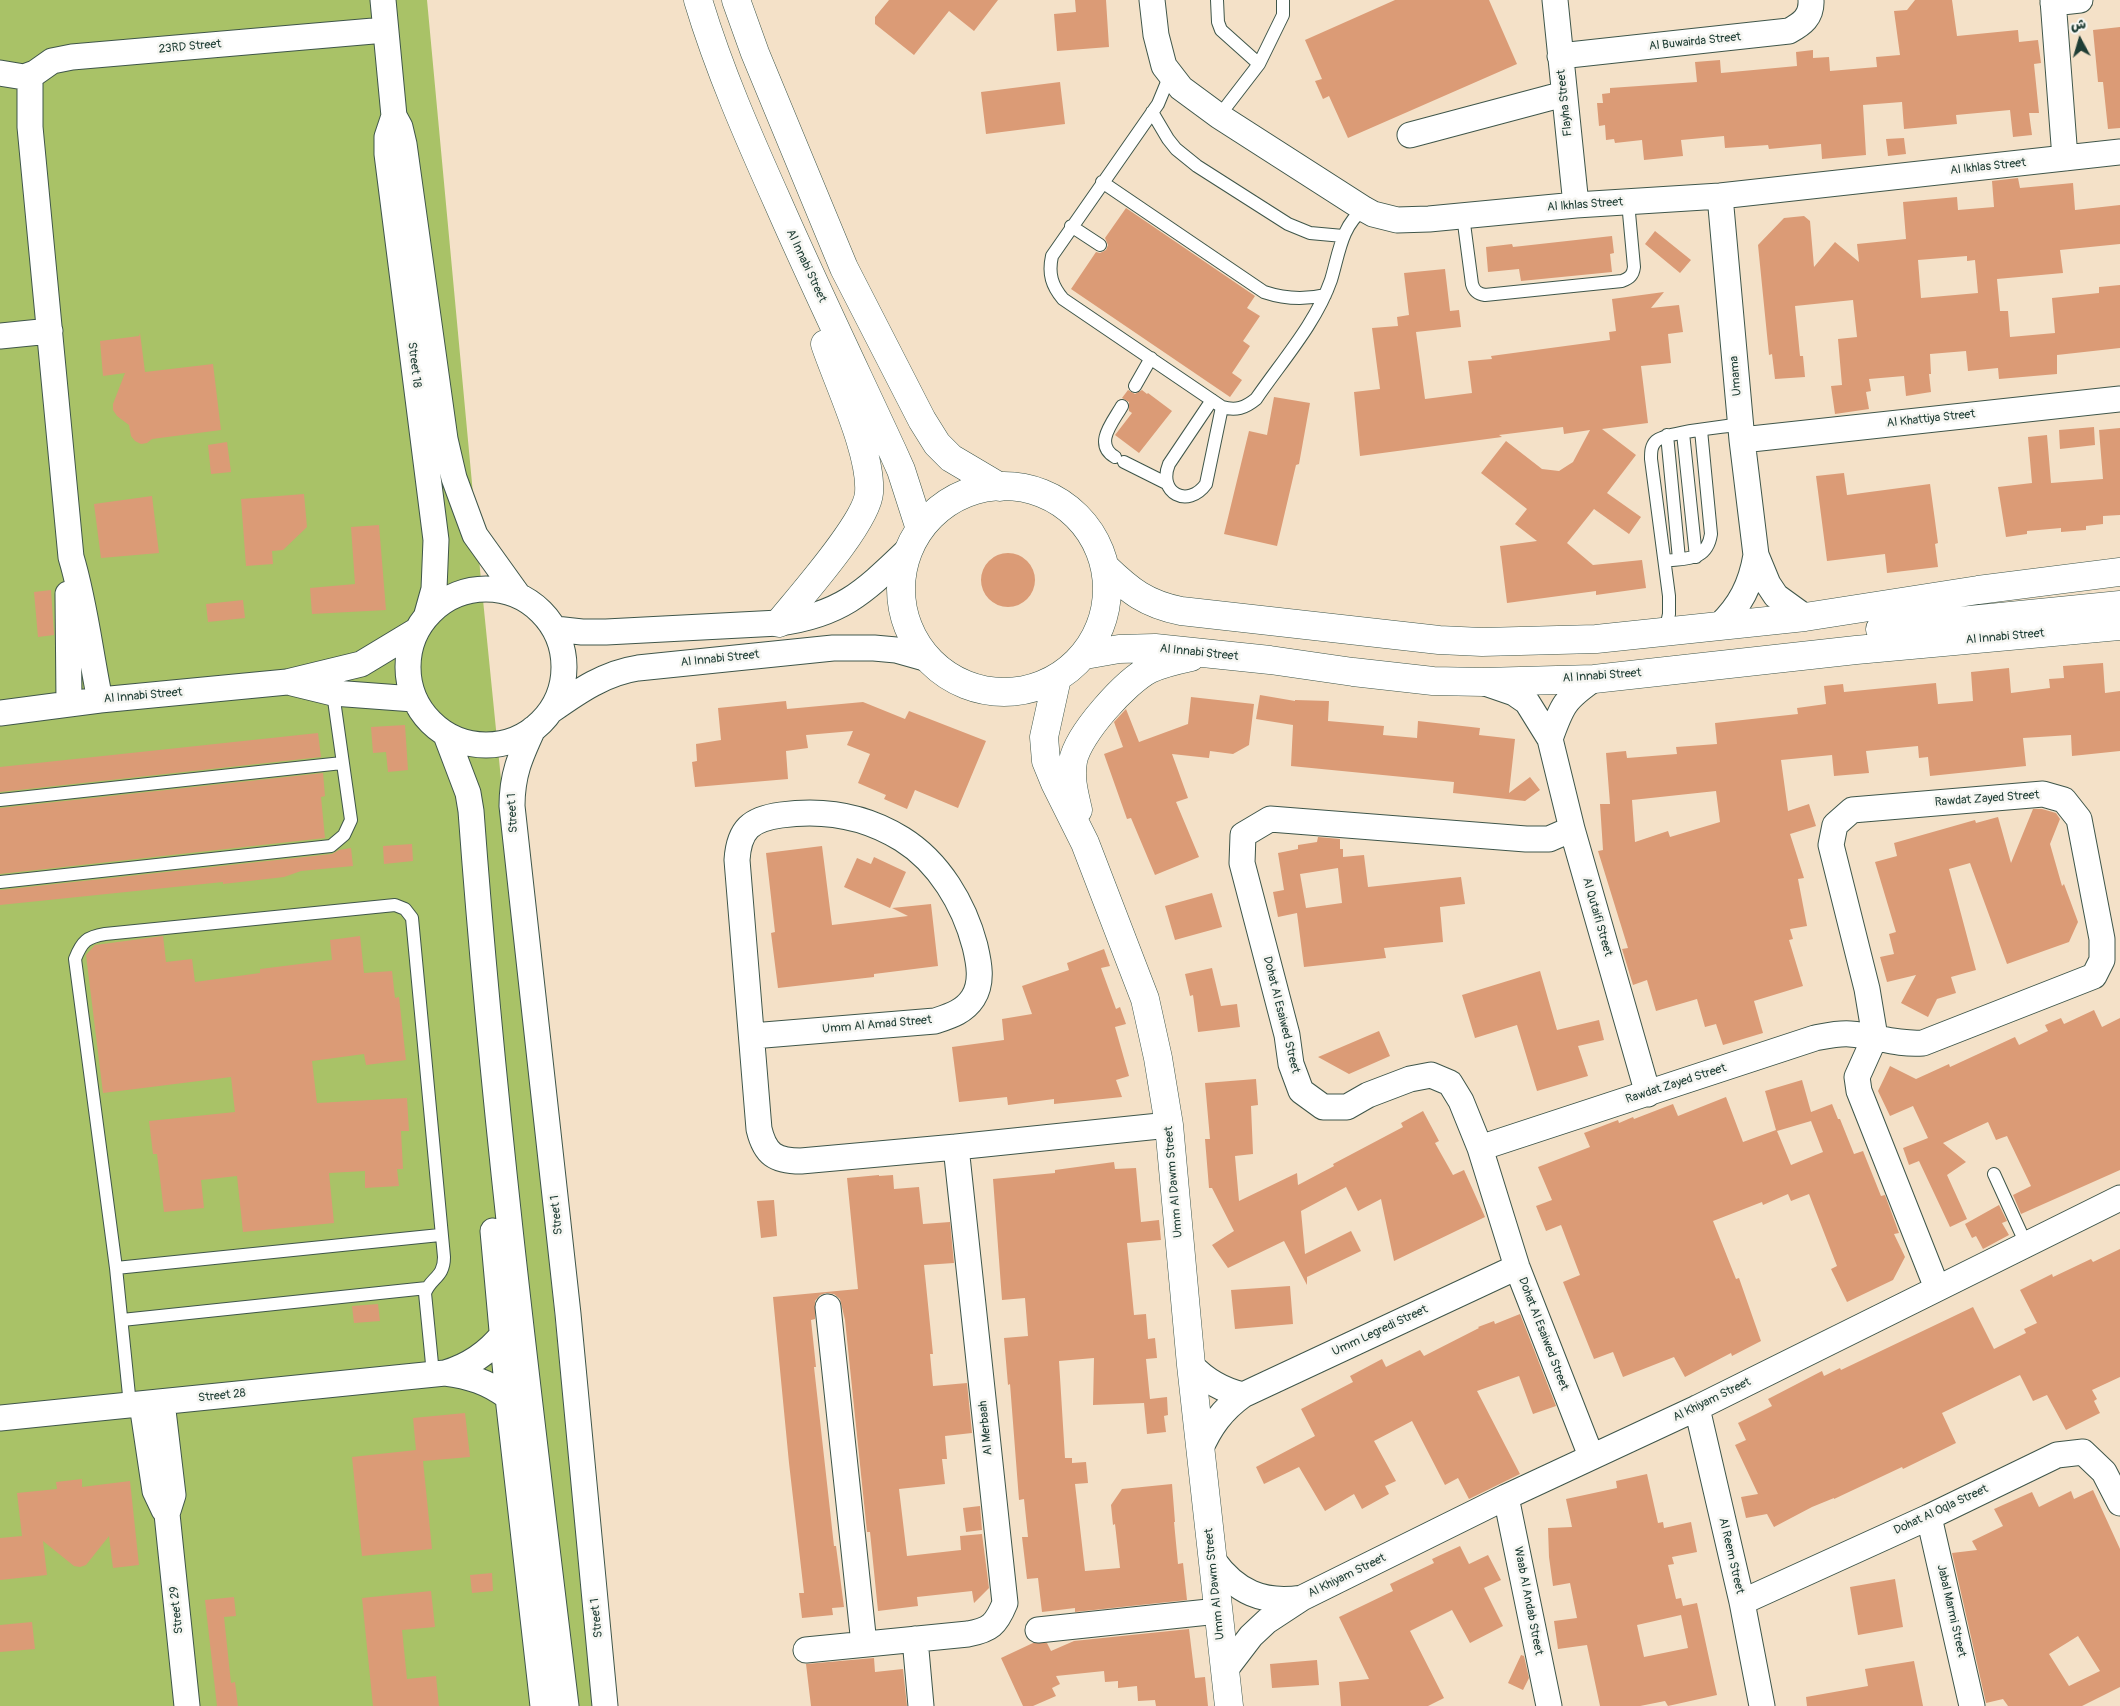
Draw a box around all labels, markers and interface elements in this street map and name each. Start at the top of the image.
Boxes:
north arrow [2055,15,2105,65]
text: ش [2070,15,2087,34]
street label: Al Buwairda Street [1648,30,1742,54]
street label: 23RD Street [158,37,222,57]
street label: Flayha Street [1554,69,1576,137]
street label: Al Ikhlas Street [1949,156,2027,178]
street label: Al Ikhlas Street [1546,195,1624,215]
street label: Al Innabi Street [783,227,829,305]
street label: Street 18 [404,341,424,389]
street label: Umama [1727,355,1745,397]
street label: Al Khattiya Street [1886,407,1976,431]
street label: Al Innabi Street [1965,626,2045,648]
street label: Al Innabi Street [1159,642,1239,664]
street label: Al Innabi Street [680,648,760,670]
street label: Al Innabi Street [1562,666,1642,686]
street label: Al Innabi Street [103,685,183,707]
street label: Rawdat Zayed Street [1934,788,2040,810]
street label: Street 1 [505,793,521,833]
street label: Al Qutaifi Street [1579,876,1615,958]
street label: Dohat Al Esaiwed Street [1260,955,1302,1075]
street label: Umm Al Amad Street [822,1013,932,1037]
street label: Rawdat Zayed Street [1624,1061,1728,1107]
street label: Umm Al Dawm Street [1162,1126,1186,1238]
street label: Street 1 [548,1194,566,1236]
street label: Dohat Al Esaiwed Street [1515,1275,1571,1393]
street label: Umm Legredi Street [1330,1303,1430,1359]
street label: Al Khiyam Street [1671,1375,1753,1425]
street label: Street 28 [197,1386,247,1406]
street label: Al Merbaah [976,1400,996,1456]
street label: Dohat Al Oqla Street [1892,1482,1990,1538]
street label: Al Reem Street [1715,1517,1747,1595]
street label: Umm Al Dawm Street [1202,1527,1228,1641]
street label: Waab Al Andab Street [1510,1546,1546,1656]
street label: Al Khiyam Street [1306,1551,1388,1601]
street label: Jabal Marmi Street [1933,1563,1969,1659]
street label: Street 29 [167,1585,187,1635]
street label: Street 1 [588,1597,606,1639]

